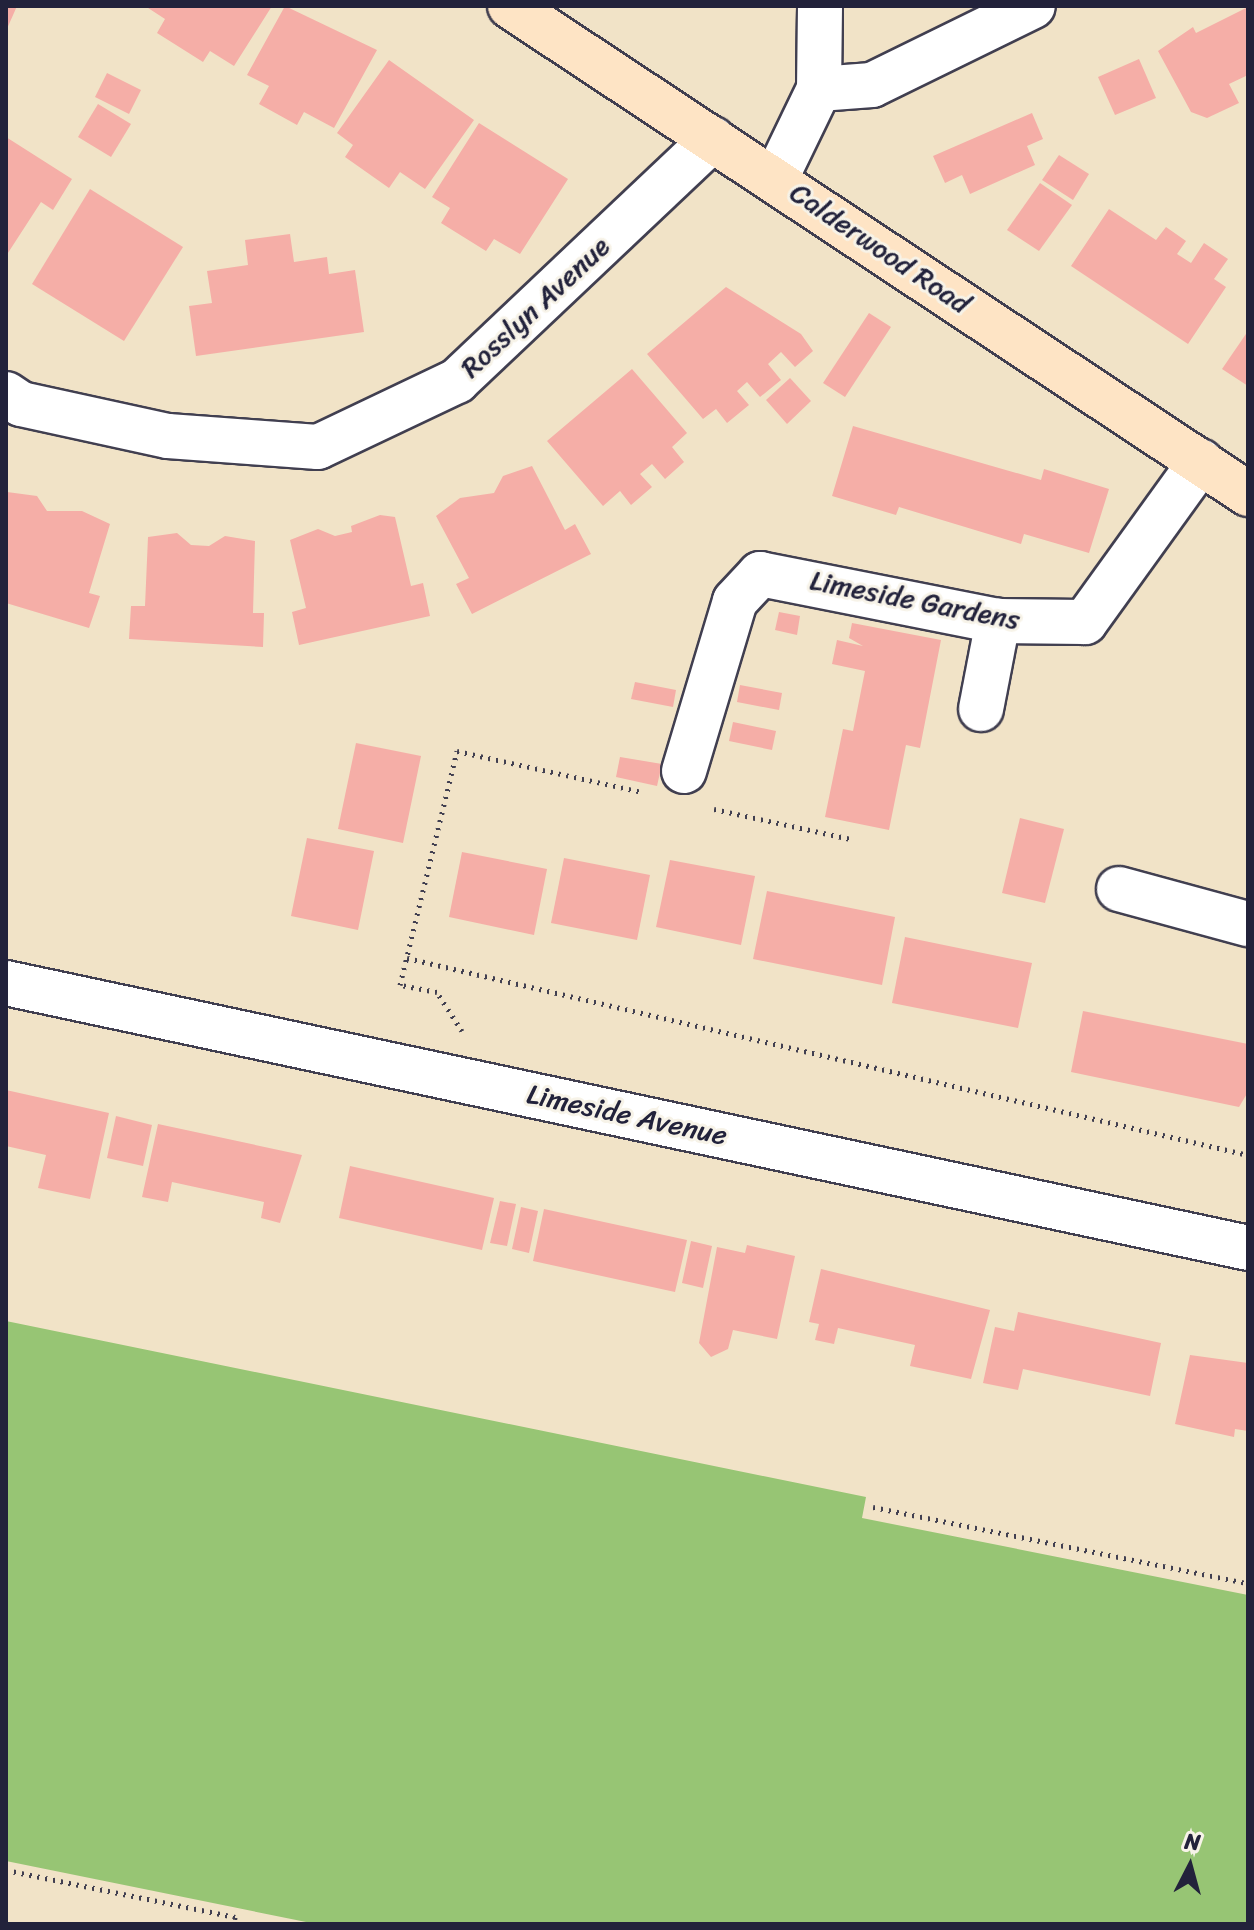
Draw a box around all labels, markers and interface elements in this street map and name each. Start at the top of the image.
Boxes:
street label: Calderwood Road [784,175,976,321]
street label: Rosslyn Avenue [454,230,616,384]
street label: Limeside Gardens [807,563,1023,637]
street label: Limeside Avenue [524,1077,730,1153]
text: N [1183,1821,1202,1862]
north arrow [1150,1826,1230,1906]

